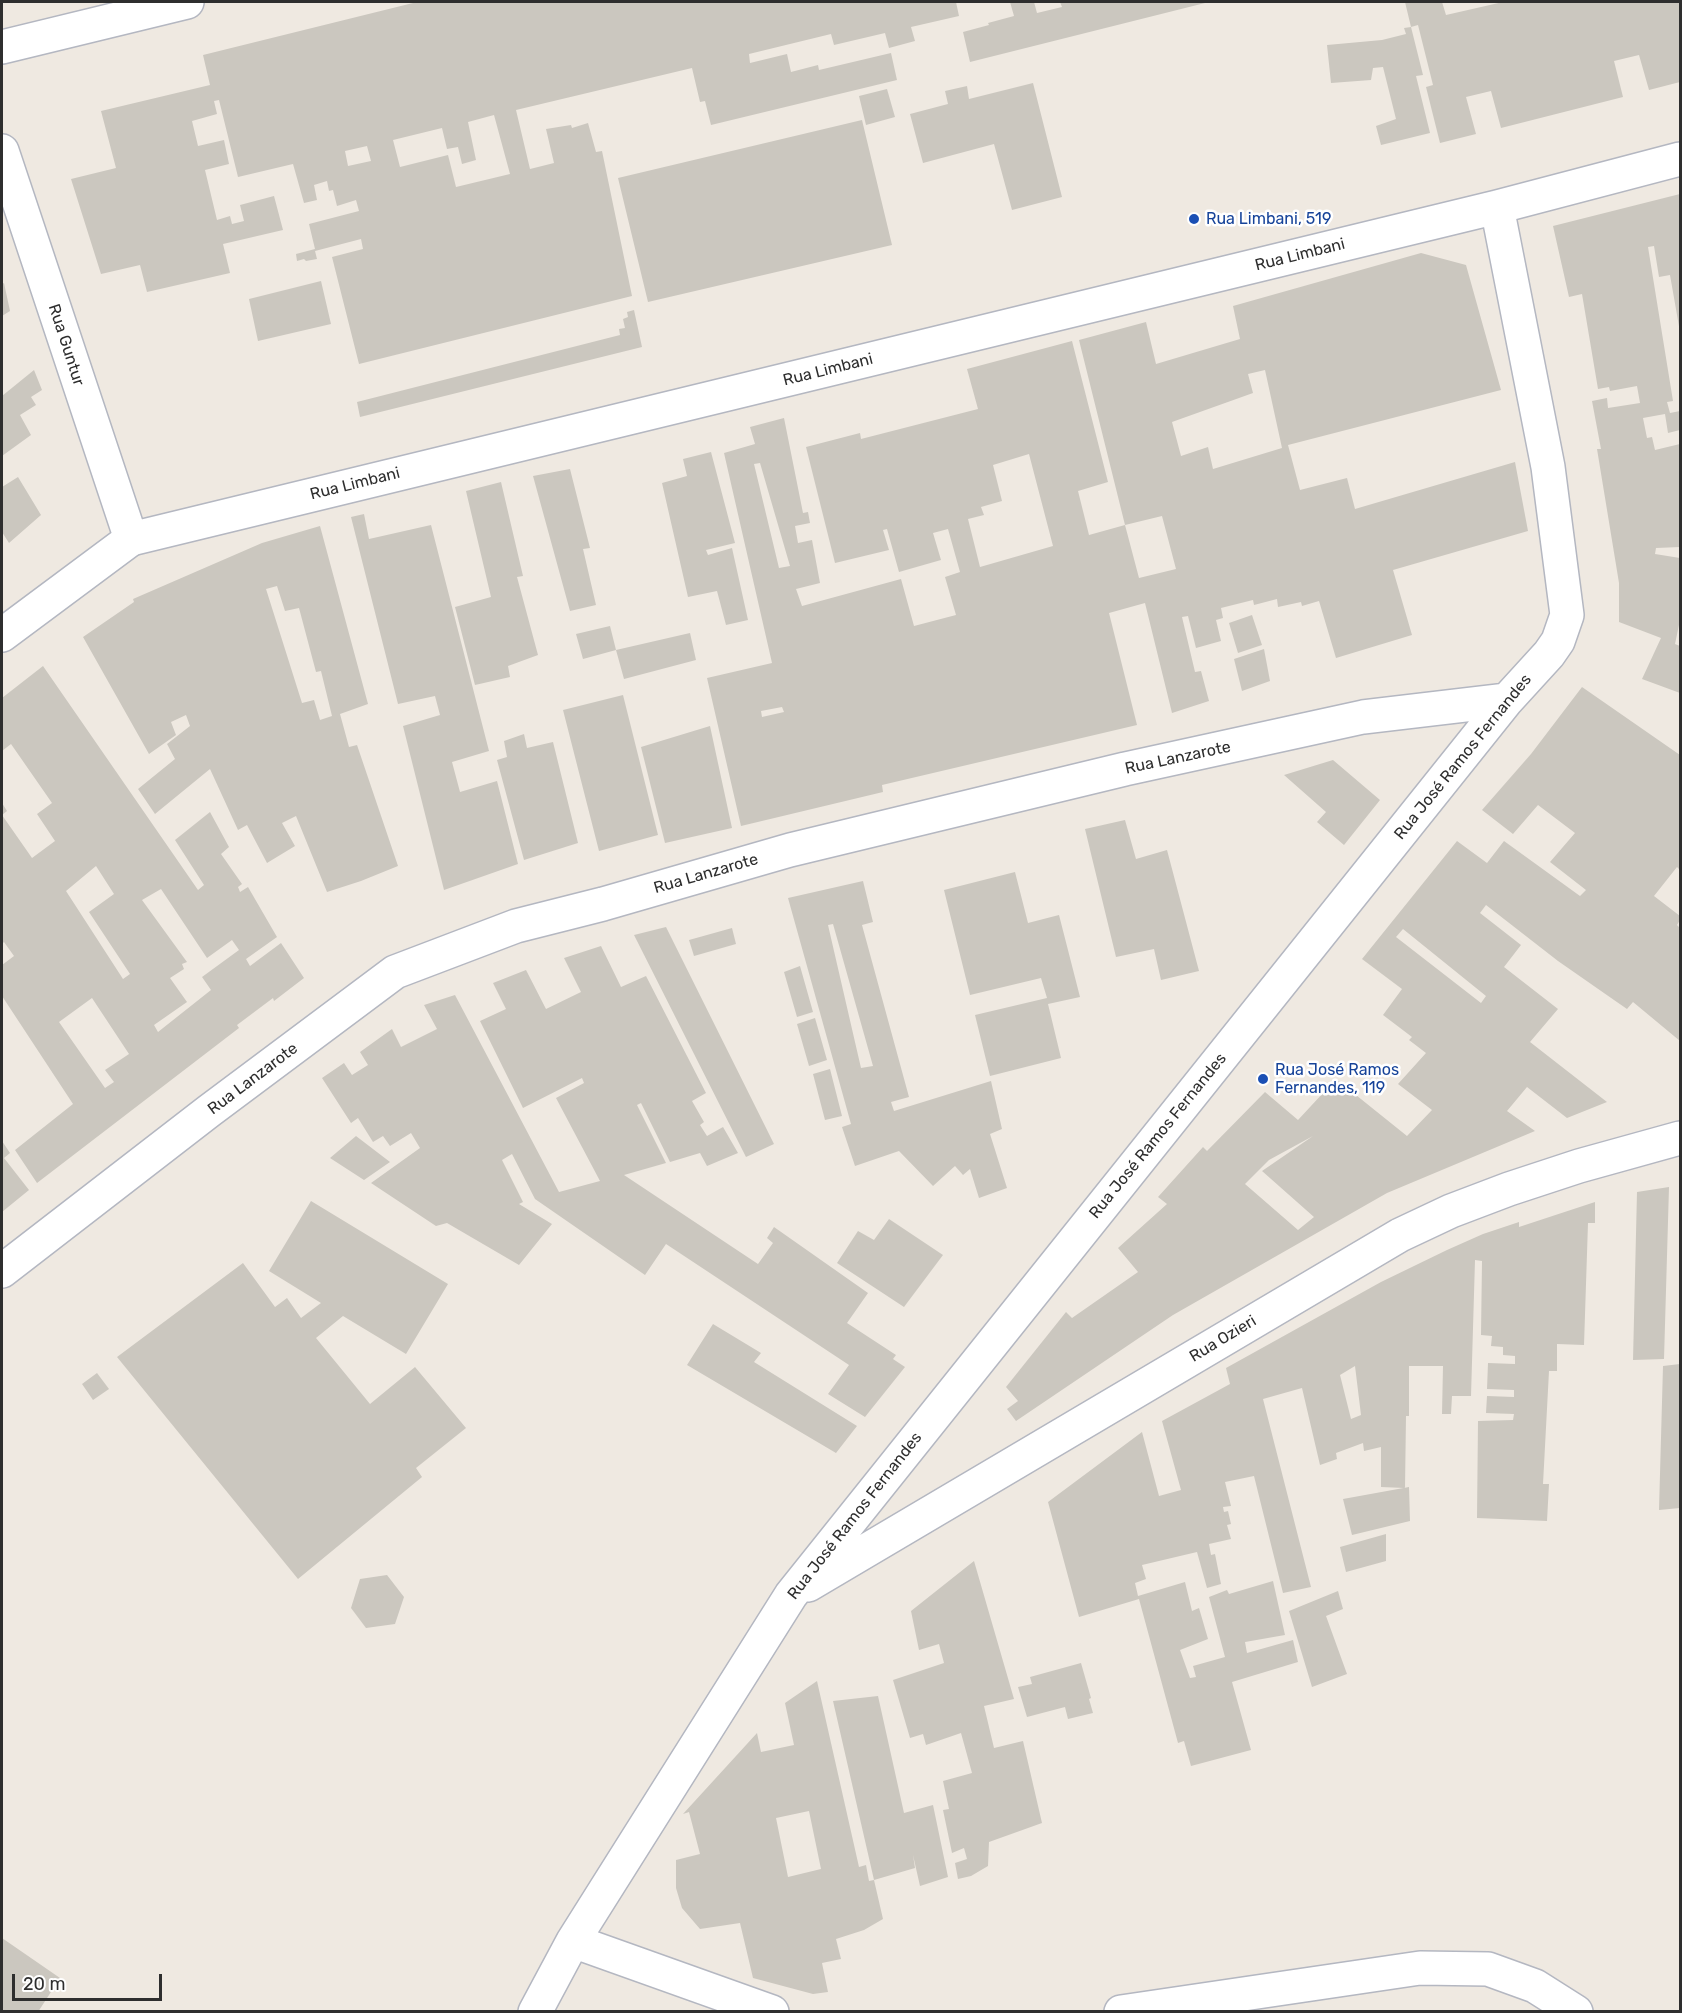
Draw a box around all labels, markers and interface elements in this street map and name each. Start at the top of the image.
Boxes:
place label: Rua Limbani, 519 [1206,209,1331,229]
marker: Rua Limbani, 519 [1187,212,1201,226]
street label: Rua Limbani [1253,235,1347,275]
street label: Rua Guntur [44,302,88,388]
street label: Rua Limbani [781,350,875,390]
street label: Rua Limbani [308,464,402,504]
street label: Rua José Ramos Fernandes [1390,670,1536,844]
street label: Rua Lanzarote [1123,737,1233,779]
street label: Rua Lanzarote [652,850,760,898]
street label: Rua Lanzarote [204,1039,302,1119]
street label: Rua José Ramos Fernandes [1085,1049,1231,1223]
place label: Rua José Ramos Fernandes, 119 [1275,1060,1399,1098]
marker: Rua José Ramos Fernandes, 119 [1256,1072,1270,1086]
street label: Rua Ozieri [1186,1312,1260,1366]
street label: Rua José Ramos Fernandes [784,1428,926,1604]
scale bar [15,1962,165,2000]
text: 20 m [23,1973,65,1995]

